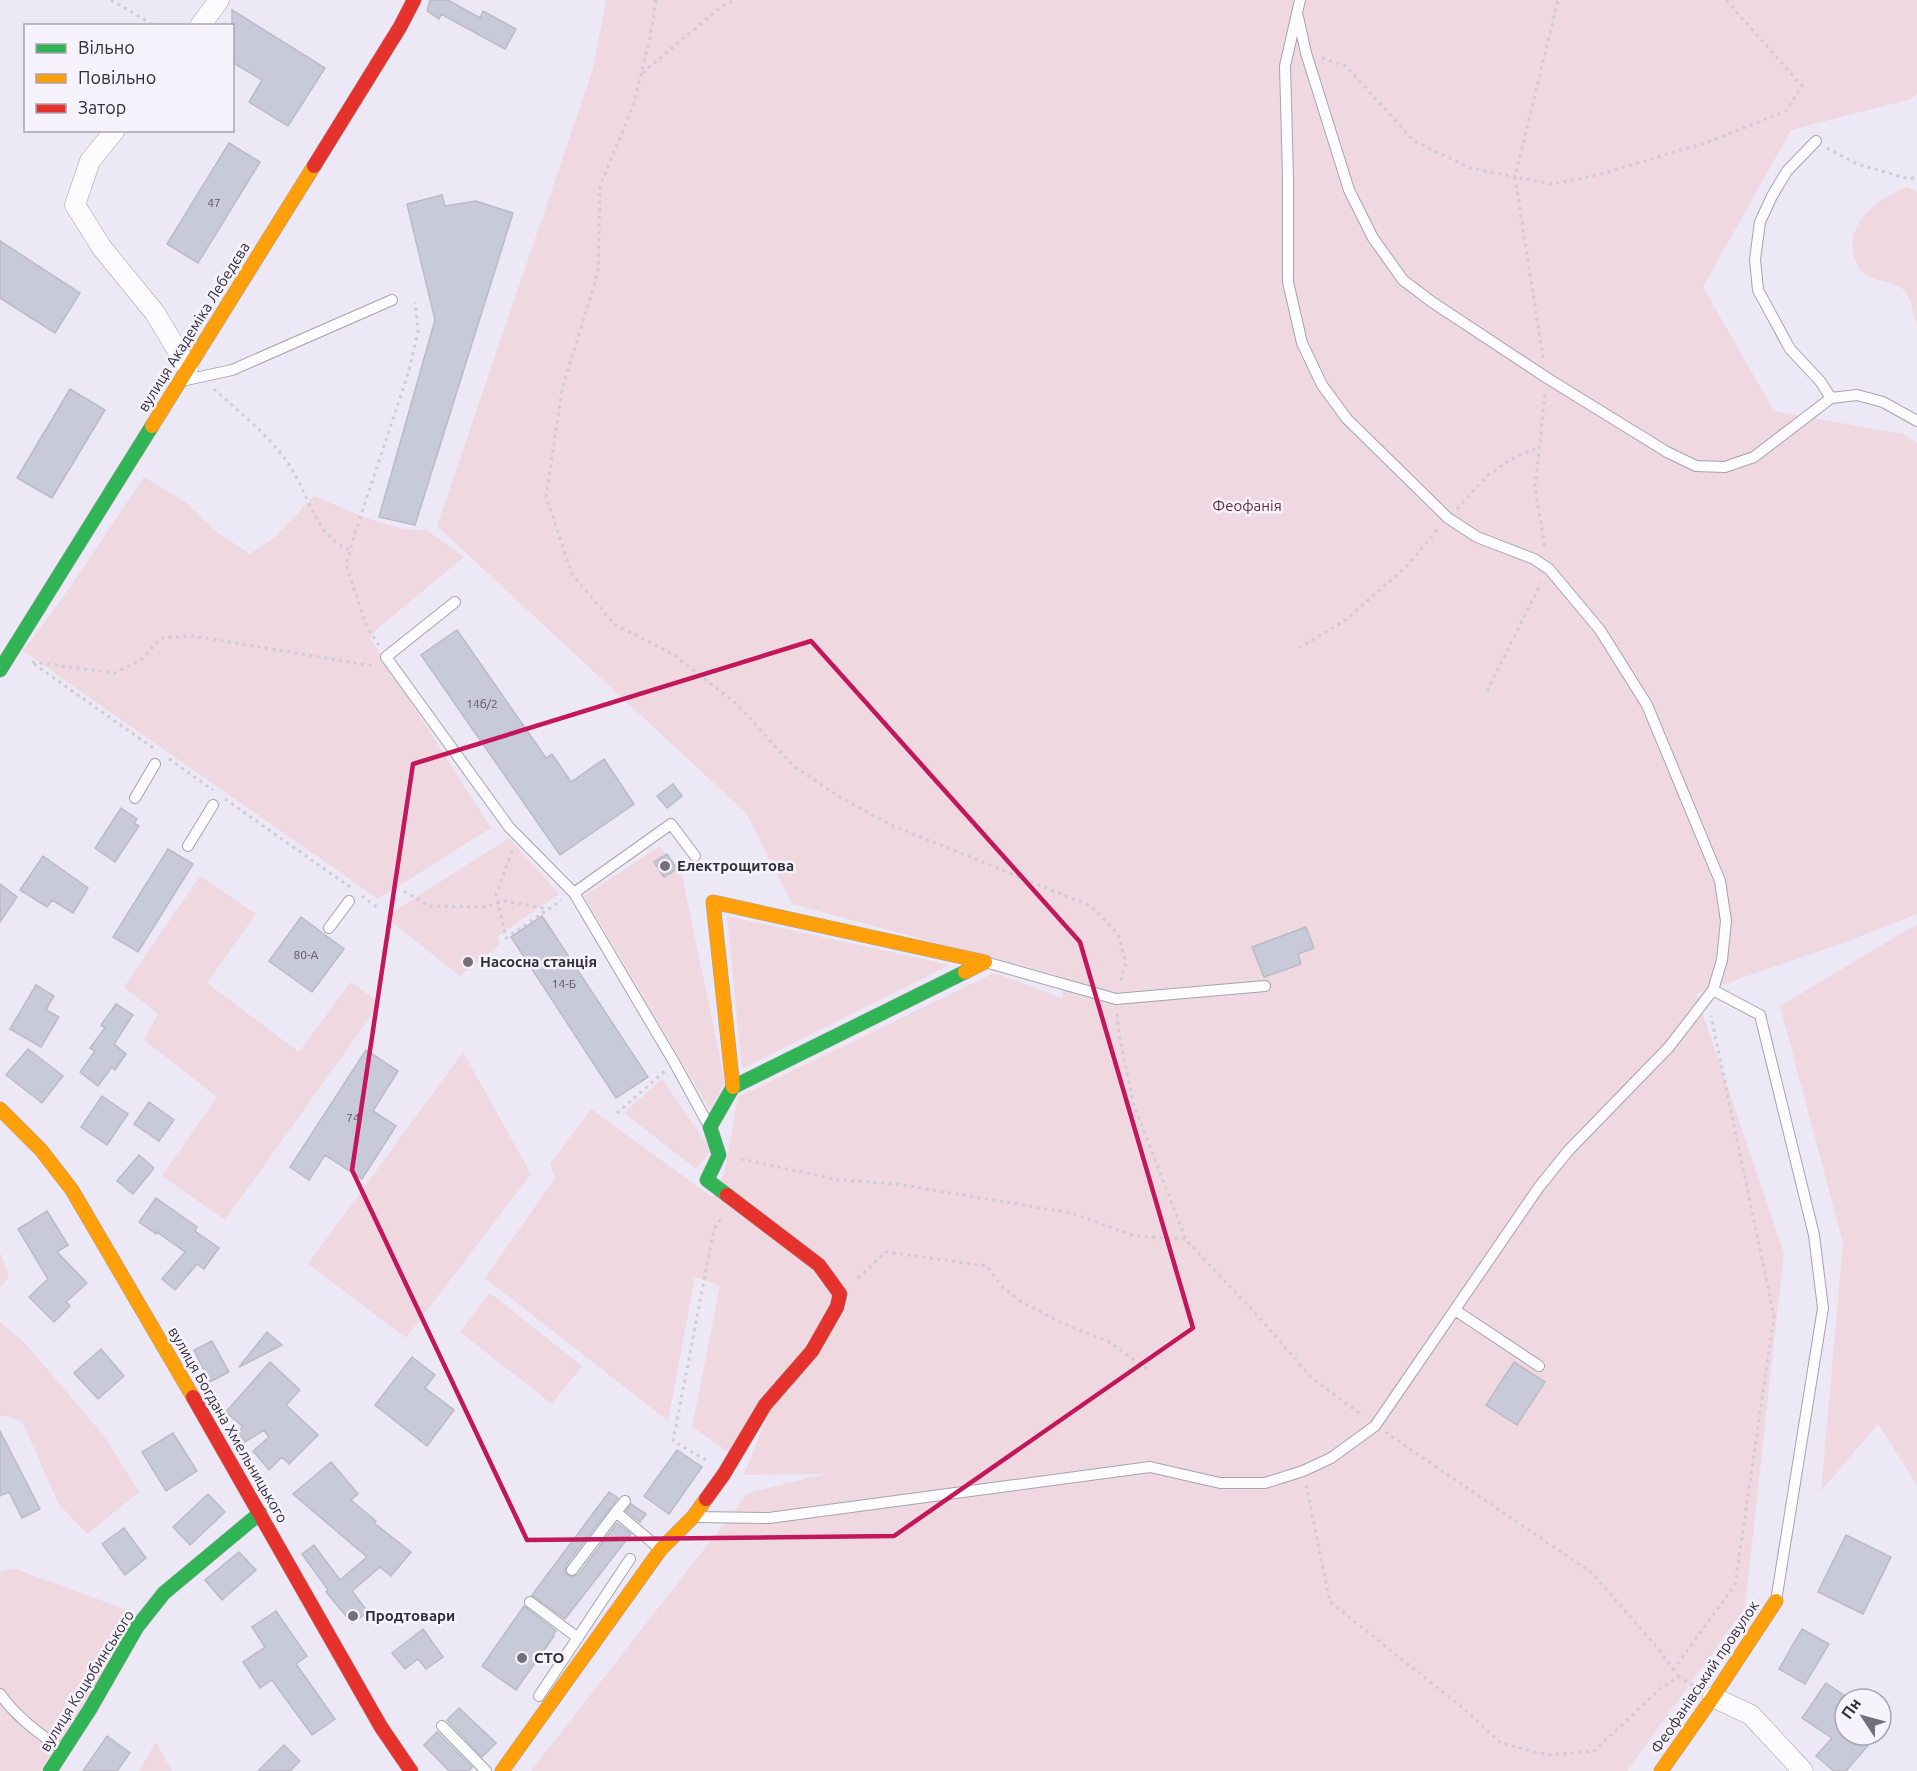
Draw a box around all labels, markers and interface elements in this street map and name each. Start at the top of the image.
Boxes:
legend [24,24,234,132]
text: Вільно [78,37,135,57]
text: Повільно [78,67,156,87]
text: Затор [78,97,126,117]
house number: 47 [207,196,221,209]
street label: вулиця Академіка Лебедєва [134,239,253,415]
park label: Феофанія [1212,497,1282,514]
house number: 14б/2 [466,697,498,710]
place label: Електрощитова [677,857,794,874]
marker: Електрощитова [658,859,672,873]
house number: 80-А [294,948,319,961]
place label: Насосна станція [480,953,597,970]
marker: Насосна станція [461,955,475,969]
house number: 14-Б [552,977,576,990]
house number: 74 [346,1111,360,1124]
street label: вулиця Богдана Хмельницького [165,1324,292,1526]
street label: Феофанівський провулок [1647,1597,1762,1756]
street label: вулиця Коцюбинського [36,1607,137,1755]
place label: Продтовари [365,1607,455,1624]
marker: Продтовари [346,1609,360,1623]
place label: СТО [534,1649,565,1666]
marker: СТО [515,1651,529,1665]
north arrow [1833,1687,1893,1747]
text: Пн [1837,1694,1864,1722]

